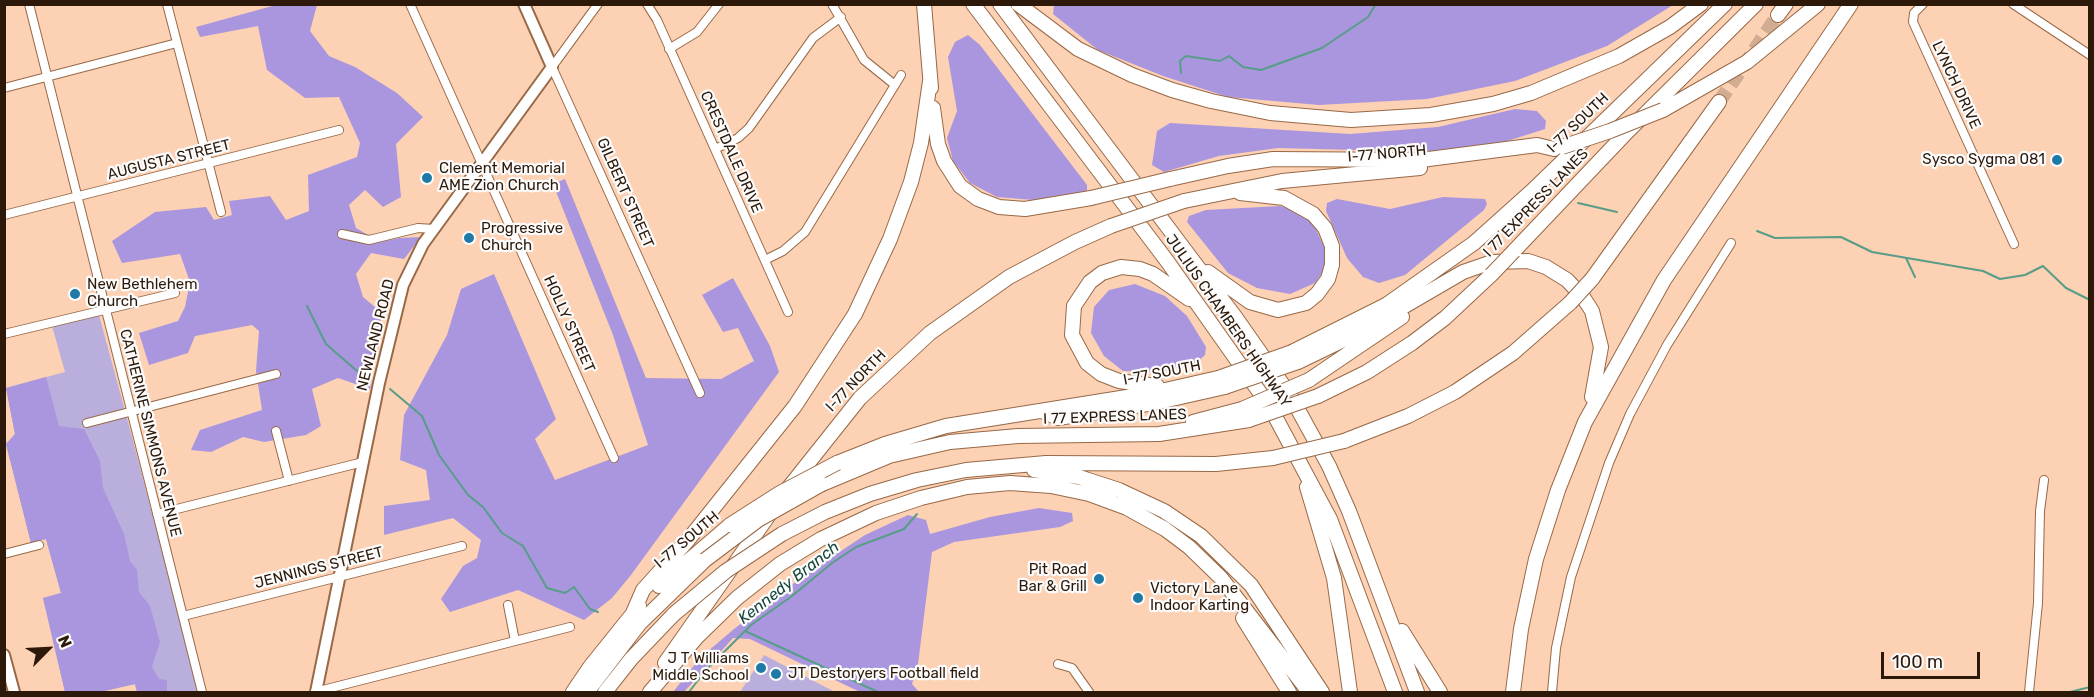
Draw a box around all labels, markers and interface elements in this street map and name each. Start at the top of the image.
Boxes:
street label: LYNCH DRIVE [1928,38,1984,132]
street label: CRESTDALE DRIVE [696,88,766,216]
street label: I-77 SOUTH [1543,89,1613,157]
street label: GILBERT STREET [593,135,657,251]
street label: AUGUSTA STREET [106,136,232,184]
street label: I-77 NORTH [1347,142,1427,166]
street label: I 77 EXPRESS LANES [1480,145,1592,261]
place label: Sysco Sygma 081 [1922,151,2045,169]
marker: Sysco Sygma 081 [2050,153,2064,167]
place label: Clement Memorial AME Zion Church [439,160,565,195]
marker: Clement Memorial AME Zion Church [420,171,434,185]
place label: Progressive Church [481,220,563,255]
marker: Progressive Church [462,231,476,245]
street label: JULIUS CHAMBERS HIGHWAY [1161,231,1295,411]
street label: HOLLY STREET [540,273,598,375]
place label: New Bethlehem Church [87,276,198,311]
street label: NEWLAND ROAD [353,277,399,393]
marker: New Bethlehem Church [68,287,82,301]
street label: CATHERINE SIMMONS AVENUE [115,327,185,539]
street label: I-77 NORTH [822,346,890,416]
street label: I-77 SOUTH [1122,357,1202,389]
street label: I 77 EXPRESS LANES [1043,405,1187,429]
street label: I-77 SOUTH [651,508,723,572]
water label: Kennedy Branch [735,538,843,628]
street label: JENNINGS STREET [253,543,385,593]
place label: Pit Road Bar & Grill [1018,561,1087,596]
marker: Pit Road Bar & Grill [1092,572,1106,586]
place label: Victory Lane Indoor Karting [1150,580,1249,615]
marker: Victory Lane Indoor Karting [1131,591,1145,605]
north arrow [18,619,78,679]
text: N [54,632,76,651]
scale bar [1884,640,1983,678]
place label: J T Williams Middle School [652,650,749,685]
text: 100 m [1892,651,1943,673]
marker: J T Williams Middle School [754,661,768,675]
place label: JT Destoryers Football field [788,665,979,683]
marker: JT Destoryers Football field [769,667,783,681]

